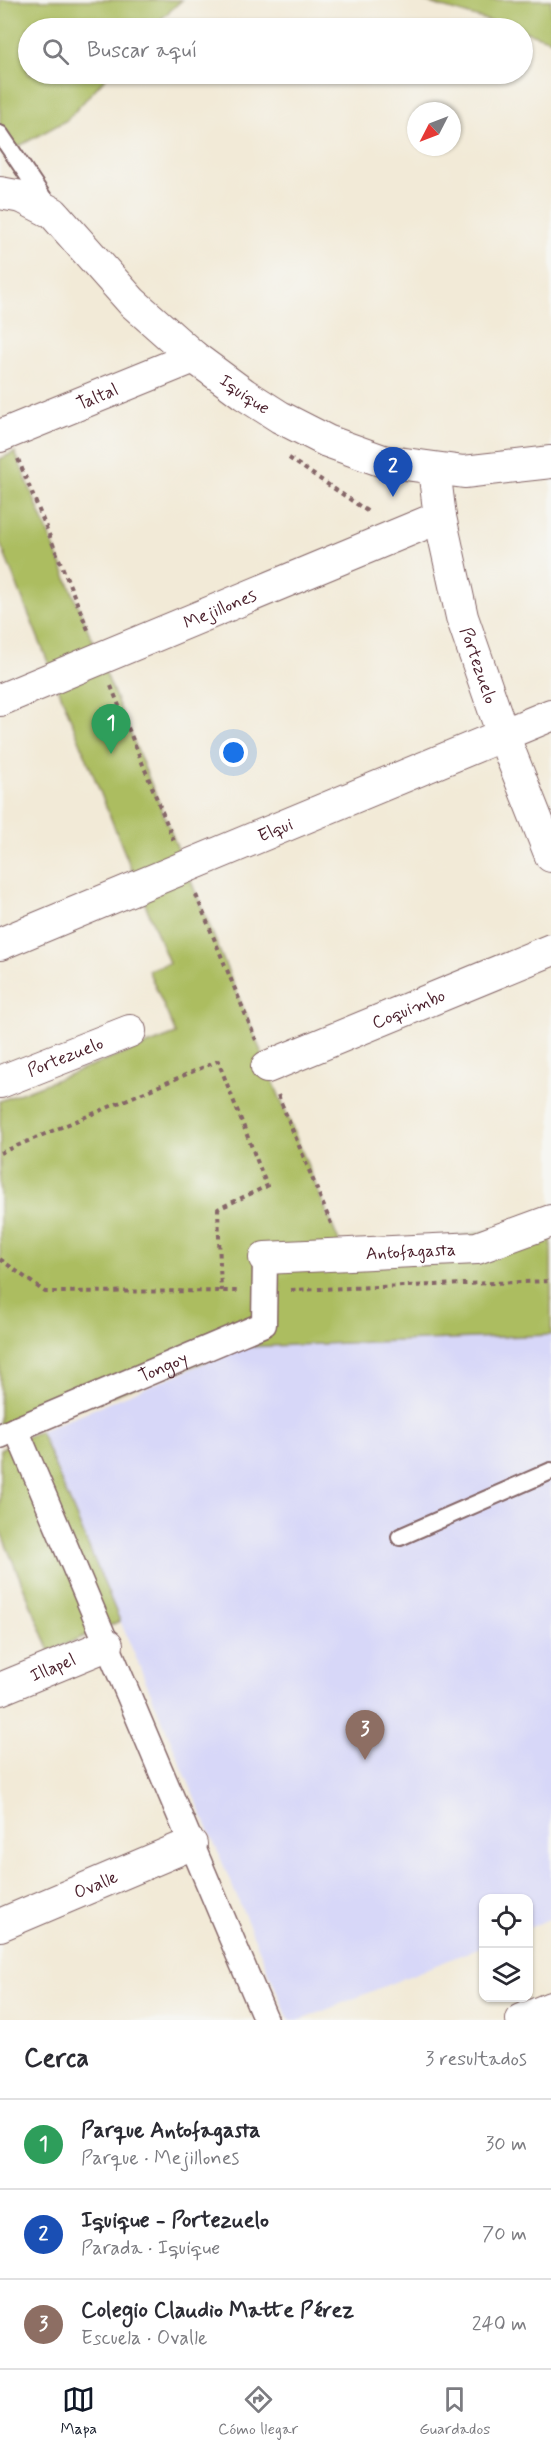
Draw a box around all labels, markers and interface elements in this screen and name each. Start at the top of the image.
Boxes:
search box [18,18,533,84]
icon: search [39,35,72,68]
text: Buscar aquí [87,37,198,65]
north arrow [407,102,461,156]
street label: Iquique [214,369,274,420]
street label: Taltal [73,378,122,417]
pin: 2 [374,448,412,497]
street label: Mejillones [180,584,260,635]
street label: Portezuelo [453,624,502,707]
pin: 1 [92,704,130,754]
your location [219,738,248,767]
street label: Elqui [254,813,297,848]
street label: Coquimbo [369,984,449,1035]
street label: Portezuelo [24,1032,107,1083]
street label: Antofagasta [365,1238,457,1266]
street label: Tongoy [135,1347,192,1389]
street label: Illapel [27,1648,80,1688]
pin: 3 [346,1710,385,1760]
street label: Ovalle [70,1865,122,1905]
map controls [479,1894,533,2002]
button: locate [479,1894,533,1948]
button: layers [479,1948,533,2002]
text: Cerca [24,2042,89,2076]
text: 3 resultados [425,2046,527,2073]
text: Parque Antofagasta [81,2117,260,2145]
text: 1 [39,2131,48,2158]
text: 30 m [485,2131,527,2158]
text: Parque · Mejillones [81,2145,240,2172]
text: Iquique - Portezuelo [81,2207,269,2235]
text: 2 [39,2221,48,2248]
text: 70 m [482,2221,527,2248]
text: Parada · Iquique [81,2235,220,2262]
text: Colegio Claudio Matte Pérez [81,2297,354,2325]
text: 3 [39,2311,48,2338]
text: 240 m [472,2311,527,2338]
text: Escuela · Ovalle [81,2325,207,2352]
tab: Mapa [61,2383,97,2440]
tab: Cómo llegar [218,2383,298,2440]
tab: Guardados [419,2383,490,2440]

